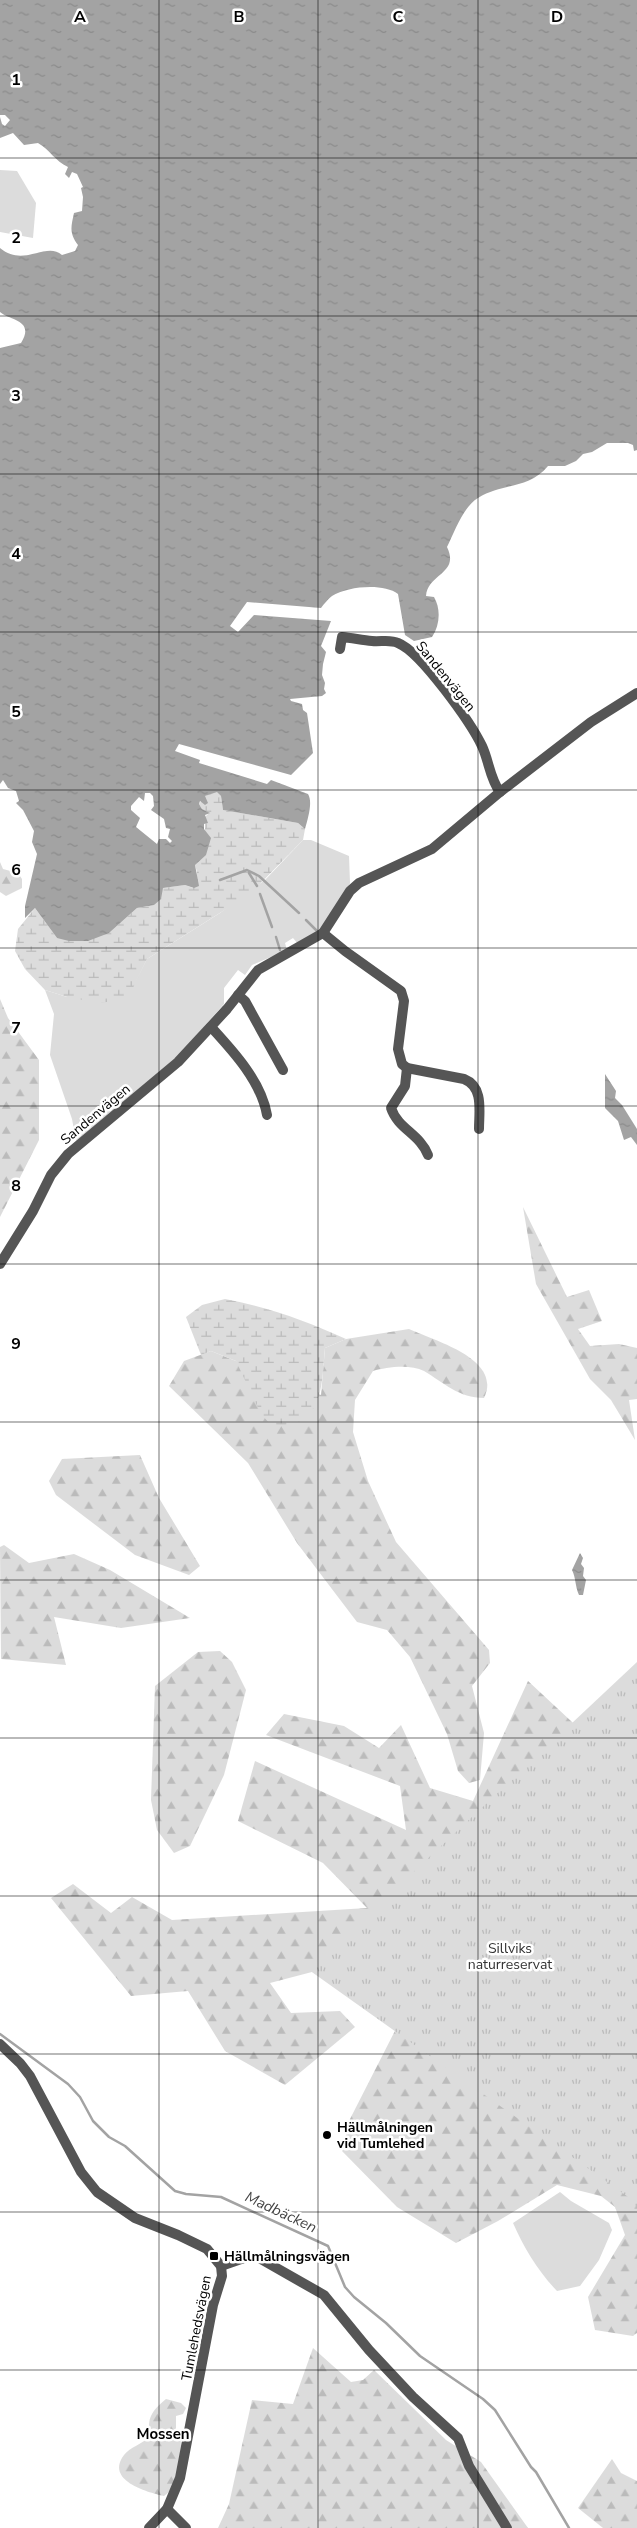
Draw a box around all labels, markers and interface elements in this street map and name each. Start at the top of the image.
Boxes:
text: A [74,6,86,28]
text: B [233,6,245,28]
text: C [393,6,404,28]
text: D [551,6,563,28]
text: 1 [11,69,21,91]
text: 2 [11,227,21,249]
text: 3 [11,385,21,407]
text: 4 [11,543,21,565]
street label: Sandenvägen [411,637,480,716]
text: 5 [11,701,21,723]
text: 6 [11,859,21,881]
text: 7 [11,1017,21,1039]
street label: Sandenvägen [56,1080,134,1149]
text: 8 [11,1175,21,1197]
text: 9 [11,1333,21,1355]
park label: Sillviks naturreservat [468,1939,552,1974]
place label: Hällmålningen vid Tumlehed [336,2118,433,2153]
marker: Hällmålningen vid Tumlehed [321,2129,333,2141]
water label: Madbäcken [242,2187,320,2237]
place label: Hällmålningsvägen [224,2247,350,2266]
marker: Hällmålningsvägen [208,2250,220,2262]
street label: Tumlehedsvägen [177,2274,216,2382]
district label: Mossen [136,2424,190,2444]

